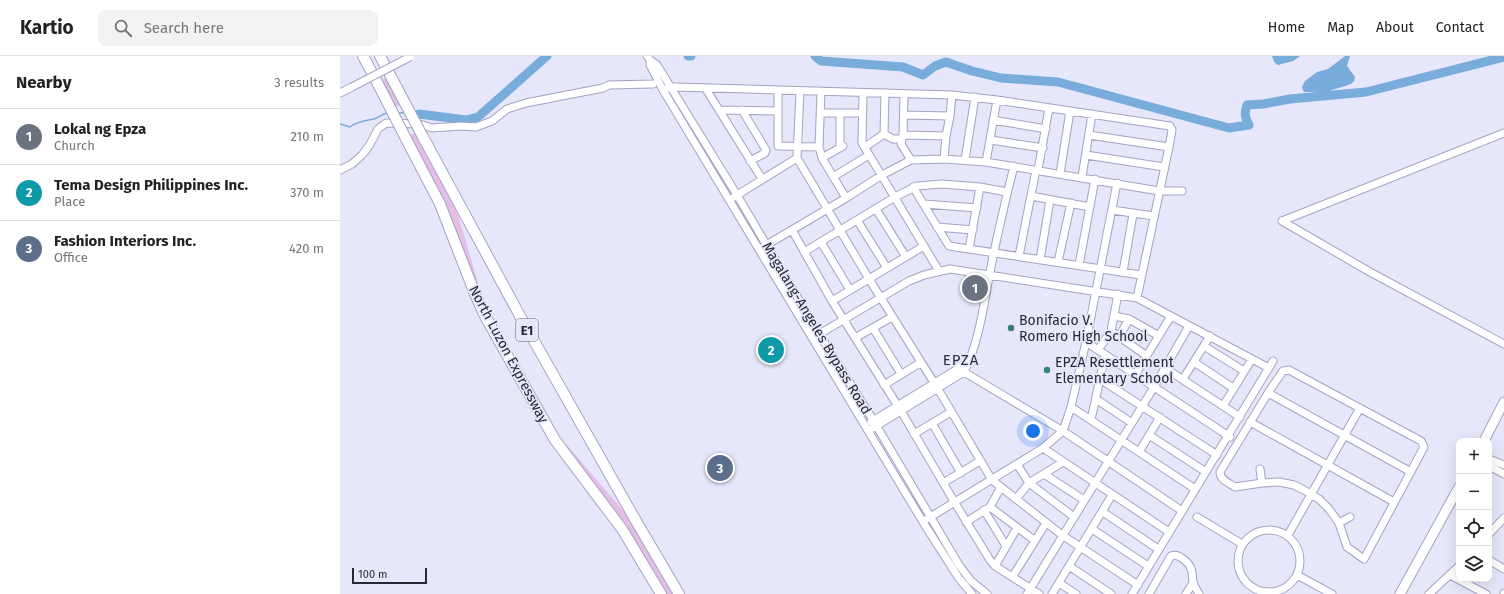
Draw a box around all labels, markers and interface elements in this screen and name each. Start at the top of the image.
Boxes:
search box [98,10,378,46]
text: Kartio [20,16,74,39]
icon: search [112,17,134,39]
text: Search here [144,19,224,37]
text: Home [1268,19,1305,36]
text: Map [1327,19,1354,36]
text: About [1376,19,1414,36]
text: Contact [1436,19,1484,36]
text: Nearby [16,72,71,93]
text: 3 results [274,75,324,90]
text: Lokal ng Epza [54,120,146,138]
text: 1 [26,129,32,144]
text: 210 m [290,129,324,144]
text: Church [54,138,95,153]
text: Tema Design Philippines Inc. [54,176,248,194]
text: 2 [26,185,32,200]
text: 370 m [290,185,324,200]
text: Place [54,194,85,209]
text: Fashion Interiors Inc. [54,232,196,250]
street label: Magalang-Angeles Bypass Road [758,239,875,418]
text: 3 [26,241,32,256]
text: 420 m [289,241,324,256]
text: Office [54,250,88,265]
pin: 1 [962,273,988,303]
street label: North Luzon Expressway [465,283,552,426]
place label: Bonifacio V. Romero High School [1019,312,1148,345]
road number: E1 [516,319,538,341]
marker: Bonifacio V. Romero High School [1006,323,1016,333]
pin: 2 [758,335,784,365]
district label: EPZA [943,351,979,369]
place label: EPZA Resettlement Elementary School [1055,354,1175,387]
marker: EPZA Resettlement Elementary School [1042,365,1052,375]
your location [1023,421,1043,441]
map controls [1456,438,1492,582]
button: + [1456,438,1492,474]
pin: 3 [707,453,733,483]
button: − [1456,474,1492,510]
button: locate [1456,510,1492,546]
button: layers [1456,546,1492,582]
scale bar [352,566,427,585]
text: 100 m [358,568,387,581]

